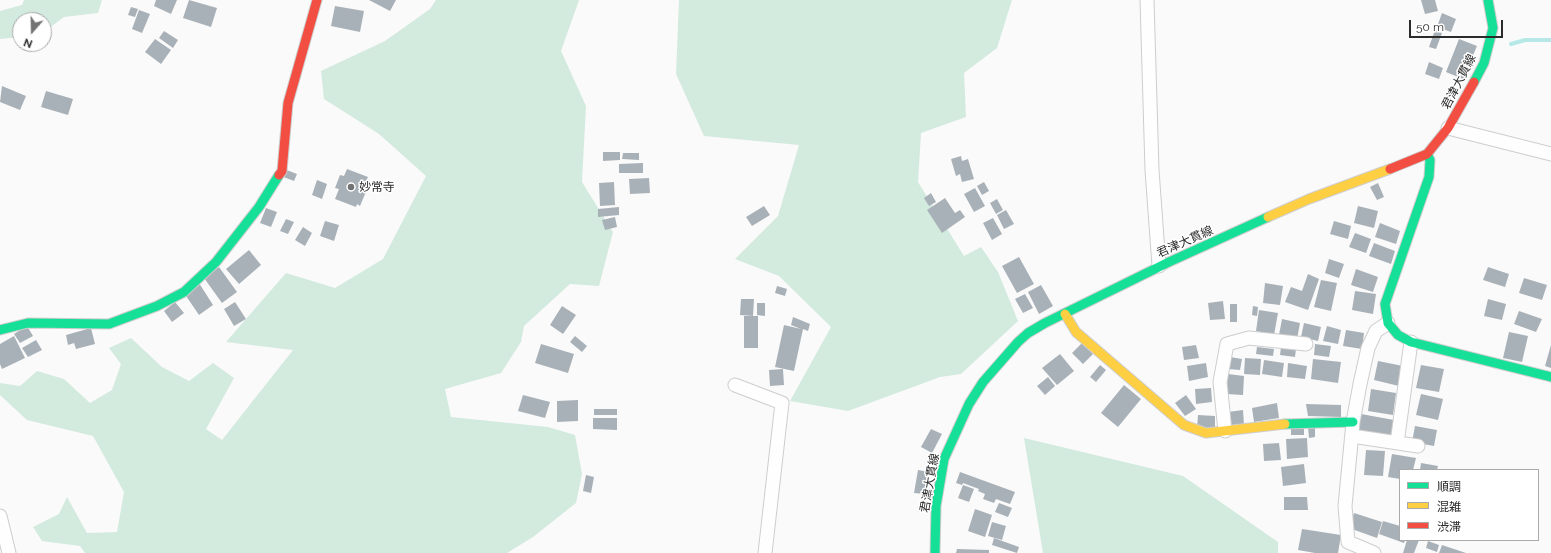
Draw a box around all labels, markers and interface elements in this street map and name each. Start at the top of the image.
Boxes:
north arrow [12,12,52,52]
scale bar [1411,12,1505,38]
text: 50 m [1416,20,1444,34]
text: N [22,35,34,50]
street label: 君津大貫線 [1439,52,1479,112]
place label: 妙常寺 [359,180,395,194]
marker: 妙常寺 [346,182,356,192]
street label: 君津大貫線 [1155,223,1215,261]
street label: 君津大貫線 [918,452,942,514]
legend [1399,469,1539,541]
text: 順調 [1437,480,1461,494]
text: 混雑 [1437,500,1461,514]
text: 渋滞 [1437,520,1461,534]

